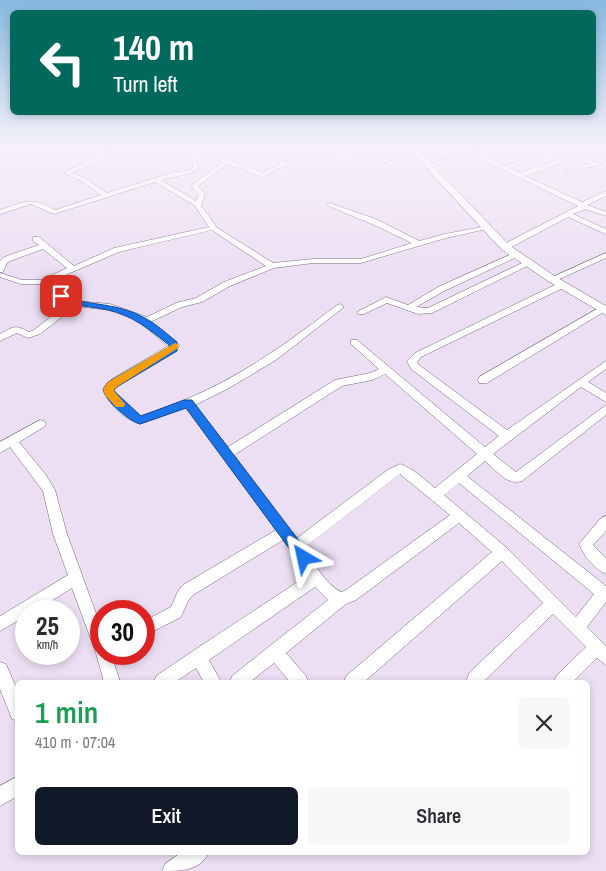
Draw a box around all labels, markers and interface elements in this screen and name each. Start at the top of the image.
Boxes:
text: 140 m [113,24,194,71]
icon: left [30,30,95,95]
text: Turn left [113,69,178,99]
pin [40,275,82,317]
icon: arrive [47,282,75,310]
position arrow [277,531,329,583]
speed limit sign: 30 [90,600,155,665]
text: 25 [36,609,59,643]
text: km/h [37,637,58,653]
text: 1 min [35,692,98,732]
button: close [518,697,570,749]
text: 410 m · 07:04 [35,731,115,753]
button: Exit [35,787,298,845]
button: Share [308,787,570,845]

